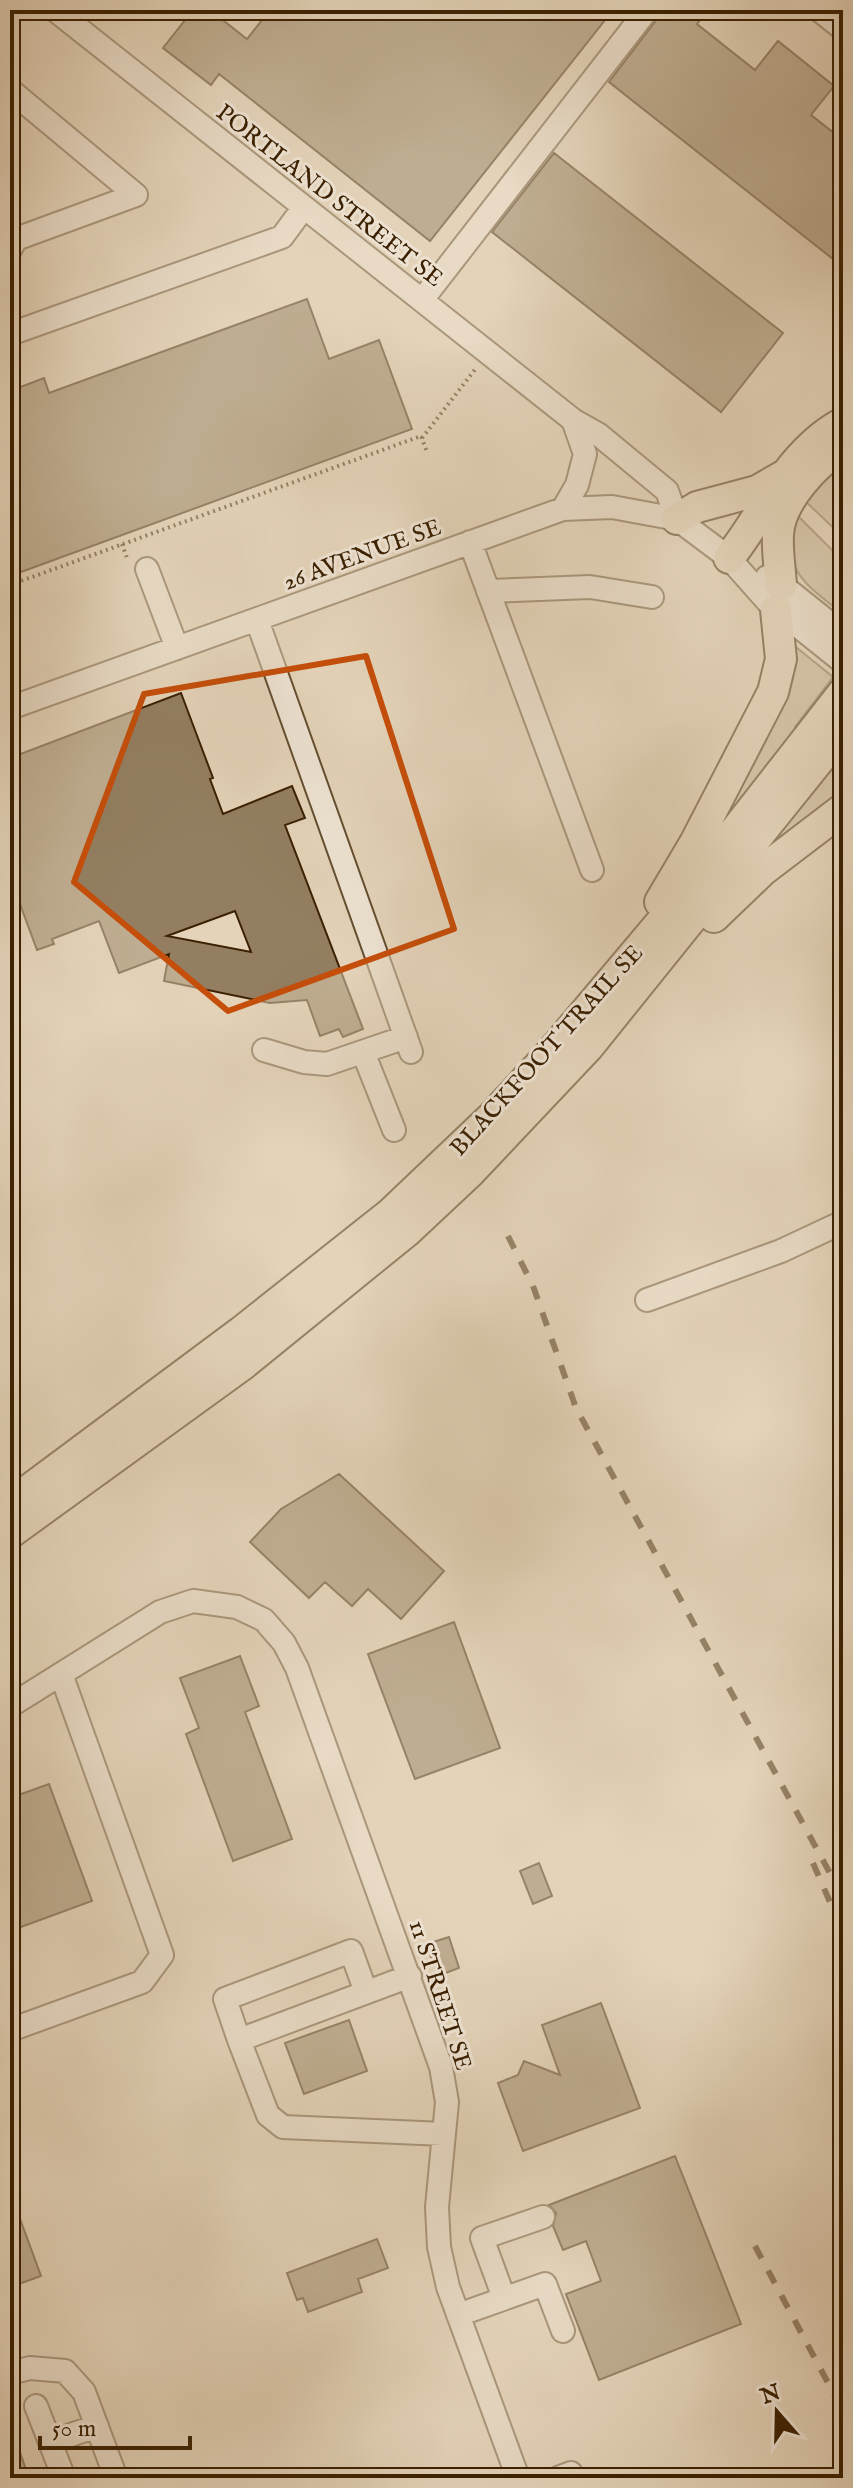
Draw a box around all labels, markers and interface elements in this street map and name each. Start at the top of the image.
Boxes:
street label: PORTLAND STREET SE [209,98,449,295]
street label: 26 AVENUE SE [279,512,446,598]
street label: BLACKFOOT TRAIL SE [444,939,650,1163]
street label: 11 STREET SE [401,1917,478,2074]
north arrow [737,2372,817,2452]
text: N [756,2379,785,2412]
scale bar [40,2400,190,2450]
text: 50 m [52,2414,96,2445]

